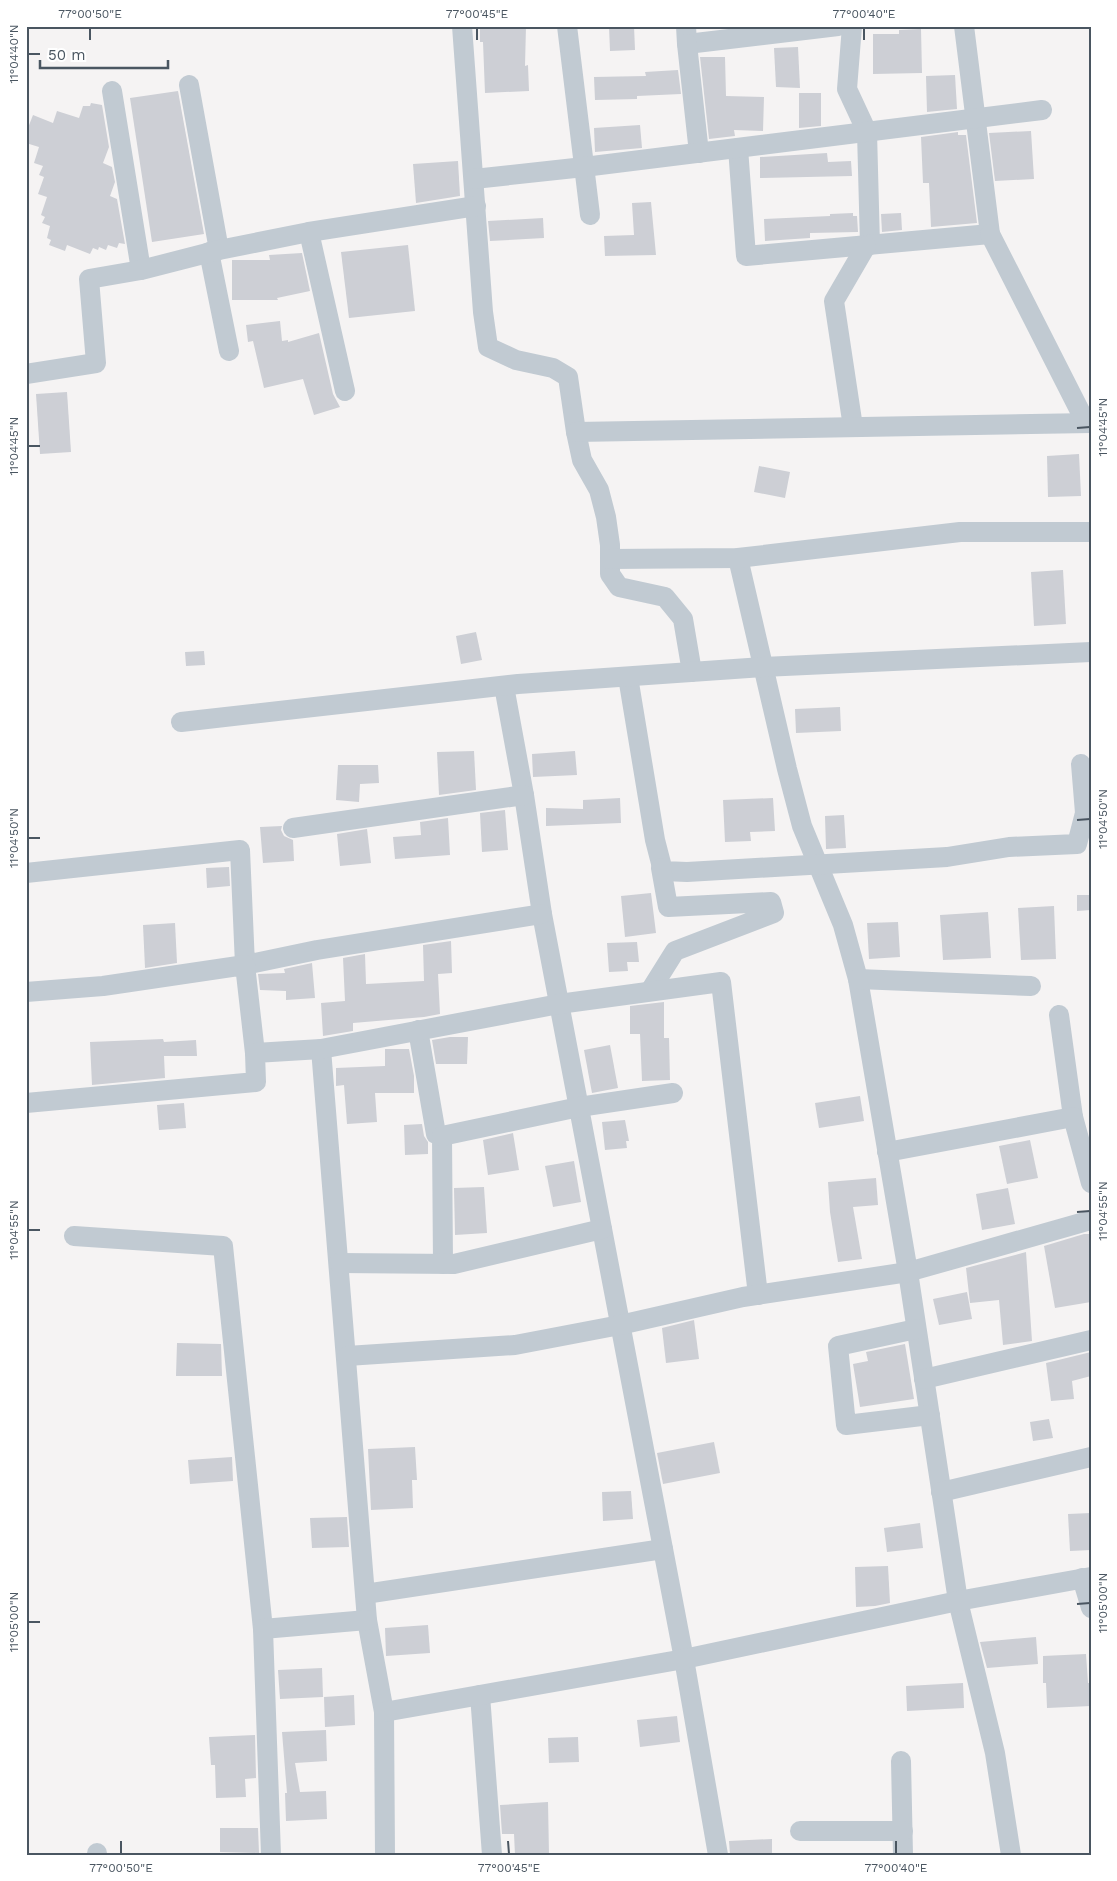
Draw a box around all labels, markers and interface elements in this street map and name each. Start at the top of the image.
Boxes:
text: 77°00'50"E [58,7,122,21]
text: 77°00'45"E [446,7,509,21]
text: 77°00'40"E [833,7,896,21]
text: 11°04'40"N [7,24,21,84]
scale bar [40,38,168,70]
text: 50 m [48,46,85,64]
text: 11°04'45"N [1096,398,1110,456]
text: 11°04'45"N [7,417,21,475]
text: 11°04'50"N [1096,789,1110,849]
text: 11°04'50"N [7,808,21,868]
text: 11°04'55"N [1096,1181,1110,1241]
text: 11°04'55"N [7,1200,21,1260]
text: 11°05'00"N [1096,1573,1110,1633]
text: 11°05'00"N [7,1592,21,1652]
text: 77°00'50"E [89,1861,153,1875]
text: 77°00'45"E [478,1861,541,1875]
text: 77°00'40"E [865,1861,928,1875]

